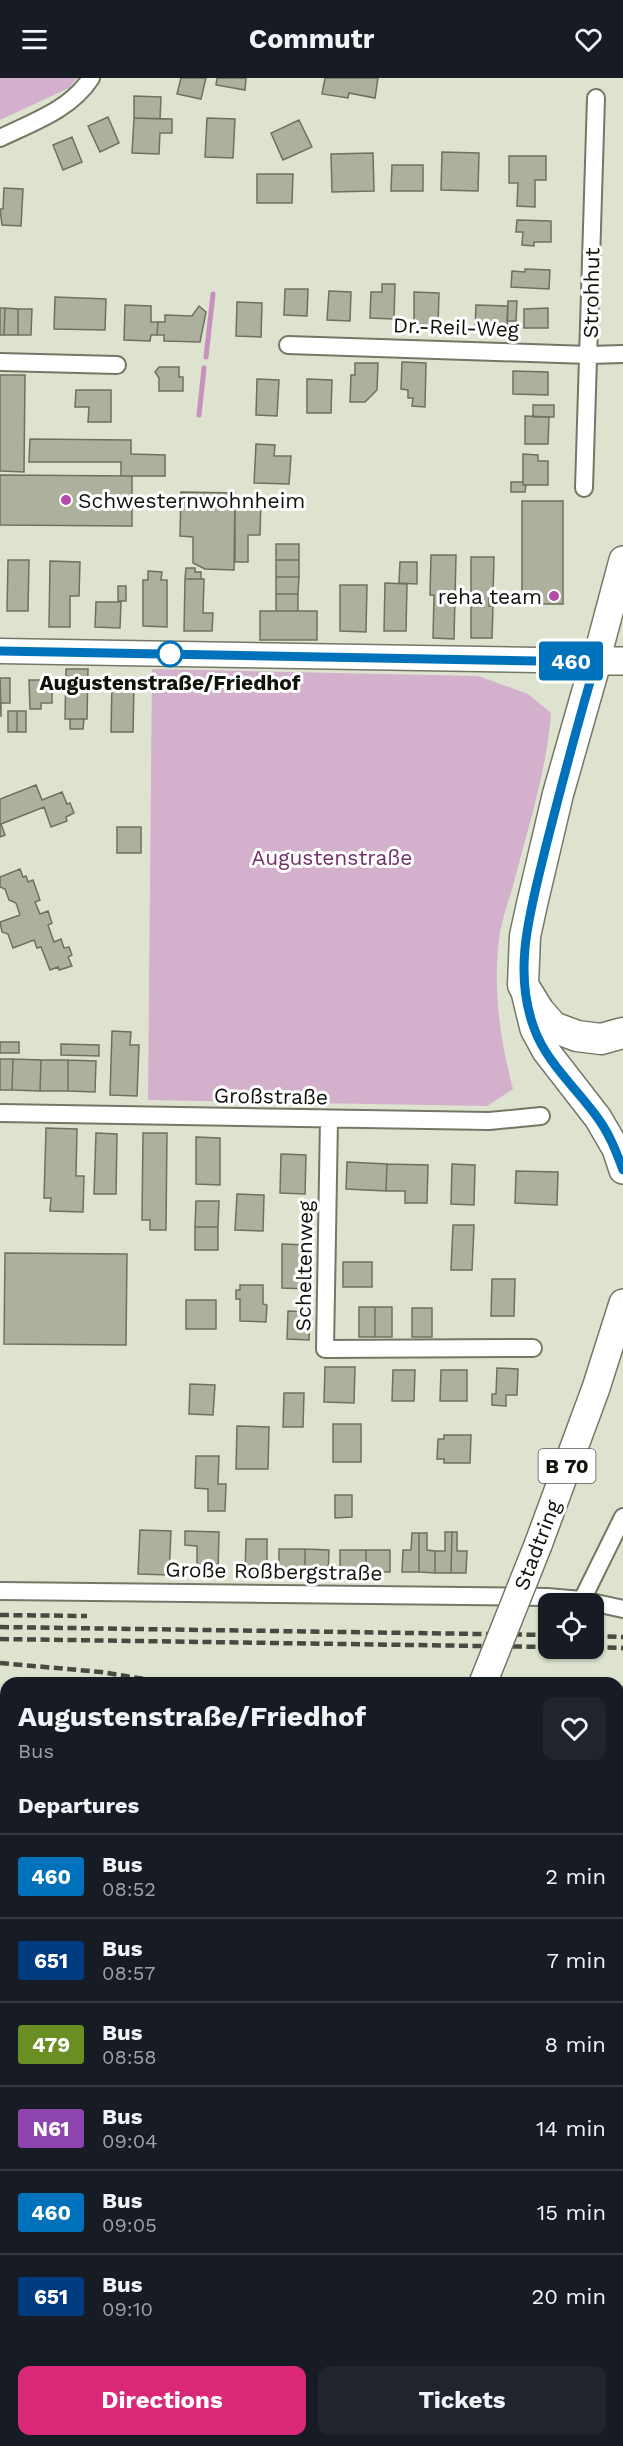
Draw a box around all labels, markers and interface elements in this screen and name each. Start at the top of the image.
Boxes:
icon: menu [18,23,51,56]
text: Commutr [249,23,374,55]
icon: heart [572,23,605,56]
street label: Strohhut [578,247,604,339]
street label: Dr.-Reil-Weg [393,312,520,342]
place label: Schwesternwohnheim [78,488,305,513]
marker: Schwesternwohnheim [59,493,73,507]
place label: reha team [438,584,542,609]
marker: reha team [547,589,561,603]
marker: Augustenstraße/Friedhof [157,641,183,667]
line badge: 460 [536,642,606,680]
text: 460 [551,649,591,674]
place label: Augustenstraße/Friedhof [39,670,301,695]
park label: Augustenstraße [252,845,412,870]
street label: Großstraße [214,1083,328,1109]
street label: Scheltenweg [290,1200,318,1332]
road number: B 70 [538,1449,596,1483]
street label: Stadtring [508,1496,566,1594]
street label: Große Roßbergstraße [165,1557,383,1585]
map controls [538,1593,604,1659]
button: locate [538,1593,604,1659]
button: heart [543,1697,606,1760]
text: Augustenstraße/Friedhof [18,1700,366,1733]
text: Bus [18,1739,54,1763]
text: Departures [18,1793,139,1818]
text: Bus [102,1852,142,1877]
text: 460 [31,1864,71,1889]
text: 2 min [545,1864,606,1889]
text: 08:52 [102,1877,156,1901]
text: Bus [102,1936,142,1961]
text: 651 [34,1948,68,1973]
text: 7 min [546,1948,606,1973]
text: 08:57 [102,1961,156,1985]
text: Bus [102,2020,142,2045]
text: 479 [32,2032,70,2057]
text: 8 min [545,2032,606,2057]
text: 08:58 [102,2045,157,2069]
text: Bus [102,2104,142,2129]
text: N61 [32,2116,70,2141]
text: 14 min [536,2116,606,2141]
text: 09:04 [102,2129,157,2153]
text: Bus [102,2188,142,2213]
text: 460 [31,2200,71,2225]
text: 15 min [537,2200,606,2225]
text: 09:05 [102,2213,157,2237]
text: Bus [102,2272,142,2297]
text: 651 [34,2284,68,2309]
text: 20 min [532,2284,606,2309]
text: 09:10 [102,2297,153,2321]
button: Directions [18,2366,306,2435]
button: Tickets [318,2366,606,2435]

